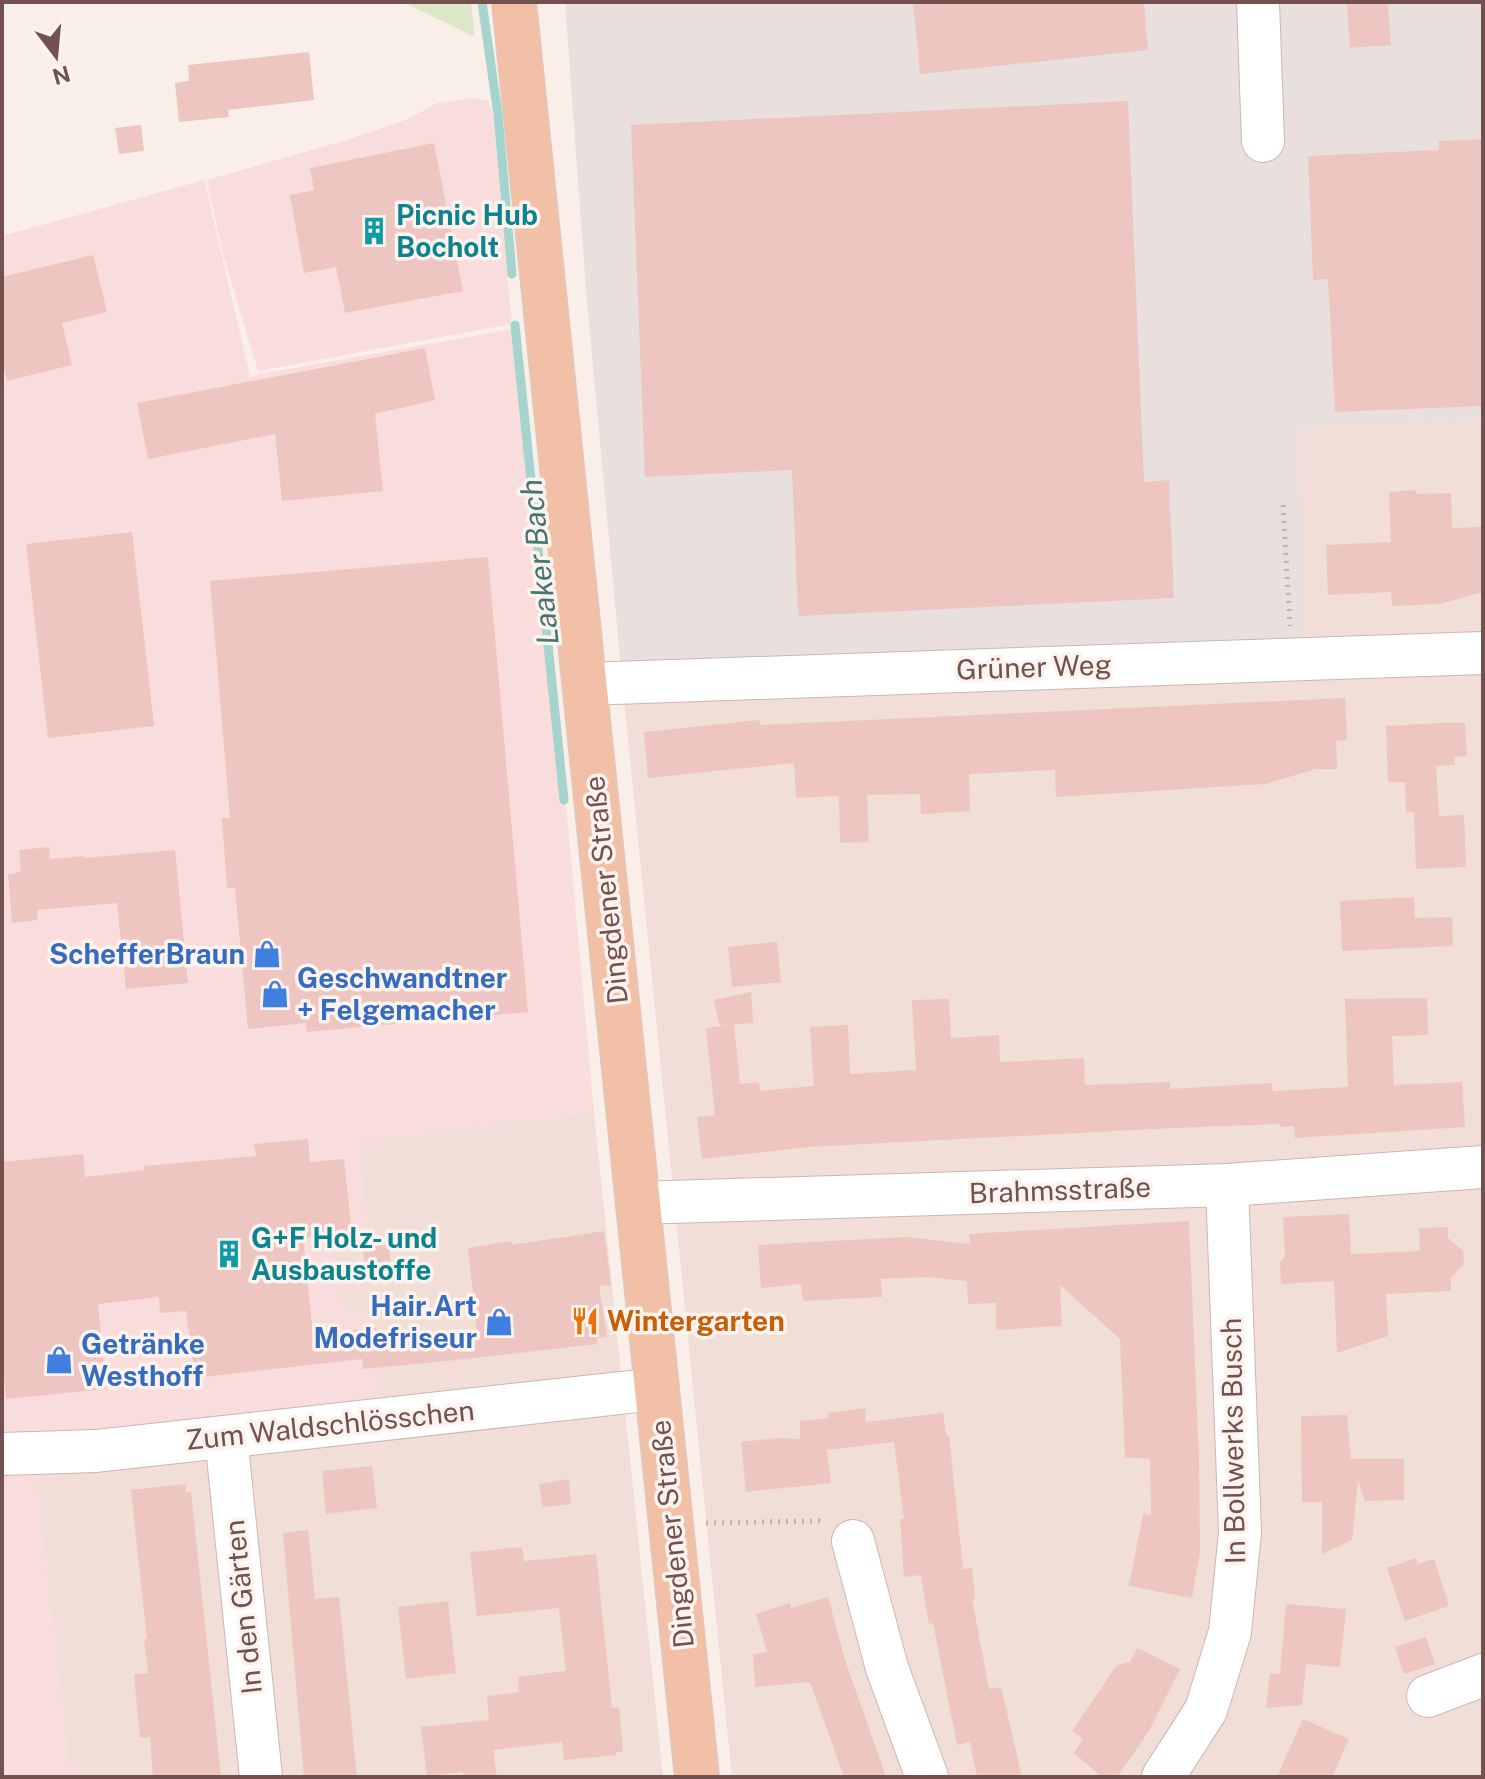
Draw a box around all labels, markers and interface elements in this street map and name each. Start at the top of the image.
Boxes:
north arrow [16,16,96,96]
text: N [50,60,73,90]
place label: Picnic Hub Bocholt [396,198,538,263]
building icon: Picnic Hub Bocholt [359,216,389,246]
water label: Laaker Bach [512,478,566,647]
street label: Grüner Weg [956,647,1112,686]
street label: Dingdener Straße [577,774,634,1006]
place label: SchefferBraun [49,937,245,970]
shop icon: SchefferBraun [252,939,282,969]
place label: Geschwandtner + Felgemacher [297,961,507,1026]
shop icon: Geschwandtner + Felgemacher [260,979,290,1009]
street label: Brahmsstraße [968,1170,1152,1209]
place label: G+F Holz- und Ausbaustoffe [251,1221,437,1286]
building icon: G+F Holz- und Ausbaustoffe [214,1239,244,1269]
place label: Hair.Art Modefriseur [314,1289,477,1354]
place label: Wintergarten [607,1304,785,1337]
restaurant icon: Wintergarten [570,1306,600,1336]
shop icon: Hair.Art Modefriseur [484,1307,514,1337]
street label: In Bollwerks Busch [1214,1317,1251,1565]
place label: Getränke Westhoff [81,1327,205,1392]
shop icon: Getränke Westhoff [44,1345,74,1375]
street label: Zum Waldschlösschen [184,1393,476,1456]
street label: Dingdener Straße [643,1418,700,1650]
street label: In den Gärten [217,1518,268,1696]

